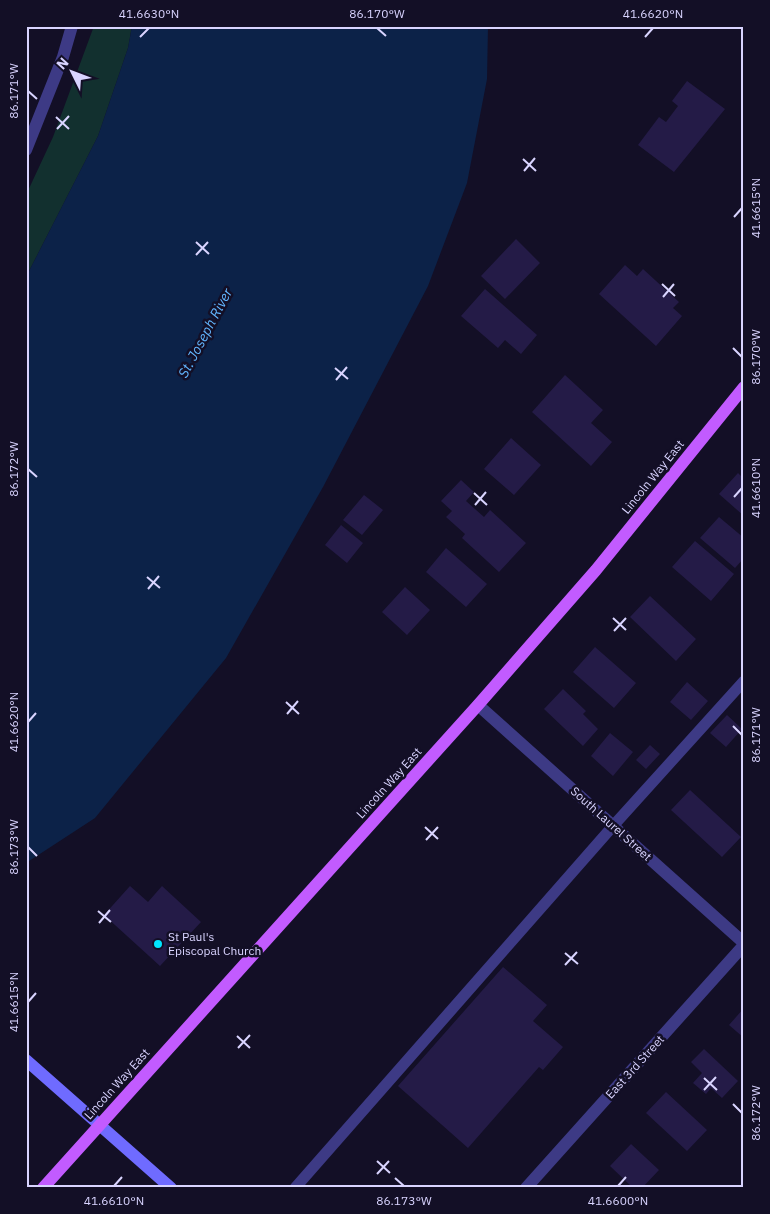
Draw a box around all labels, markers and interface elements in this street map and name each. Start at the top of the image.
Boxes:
text: 41.6630°N [119,6,179,21]
text: 86.170°W [349,6,405,21]
text: 41.6620°N [623,6,683,21]
north arrow [48,48,98,98]
text: N [52,54,72,73]
text: 86.171°W [6,63,21,119]
text: 41.6615°N [748,178,763,238]
water label: St. Joseph River [174,284,237,381]
text: 86.170°W [748,329,763,385]
street label: Lincoln Way East [618,437,687,517]
text: 86.172°W [6,441,21,497]
text: 41.6610°N [748,458,763,518]
text: 41.6620°N [6,692,21,752]
text: 86.171°W [748,707,763,763]
street label: Lincoln Way East [353,744,424,821]
street label: South Laurel Street [568,783,655,864]
text: 86.173°W [6,819,21,875]
place label: St Paul's Episcopal Church [168,929,261,958]
marker: St Paul's Episcopal Church [152,938,164,950]
text: 41.6615°N [6,972,21,1032]
street label: East 3rd Street [602,1032,667,1102]
street label: Lincoln Way East [81,1045,152,1122]
text: 86.172°W [748,1085,763,1141]
text: 41.6610°N [84,1193,144,1208]
text: 86.173°W [376,1193,432,1208]
text: 41.6600°N [588,1193,648,1208]

